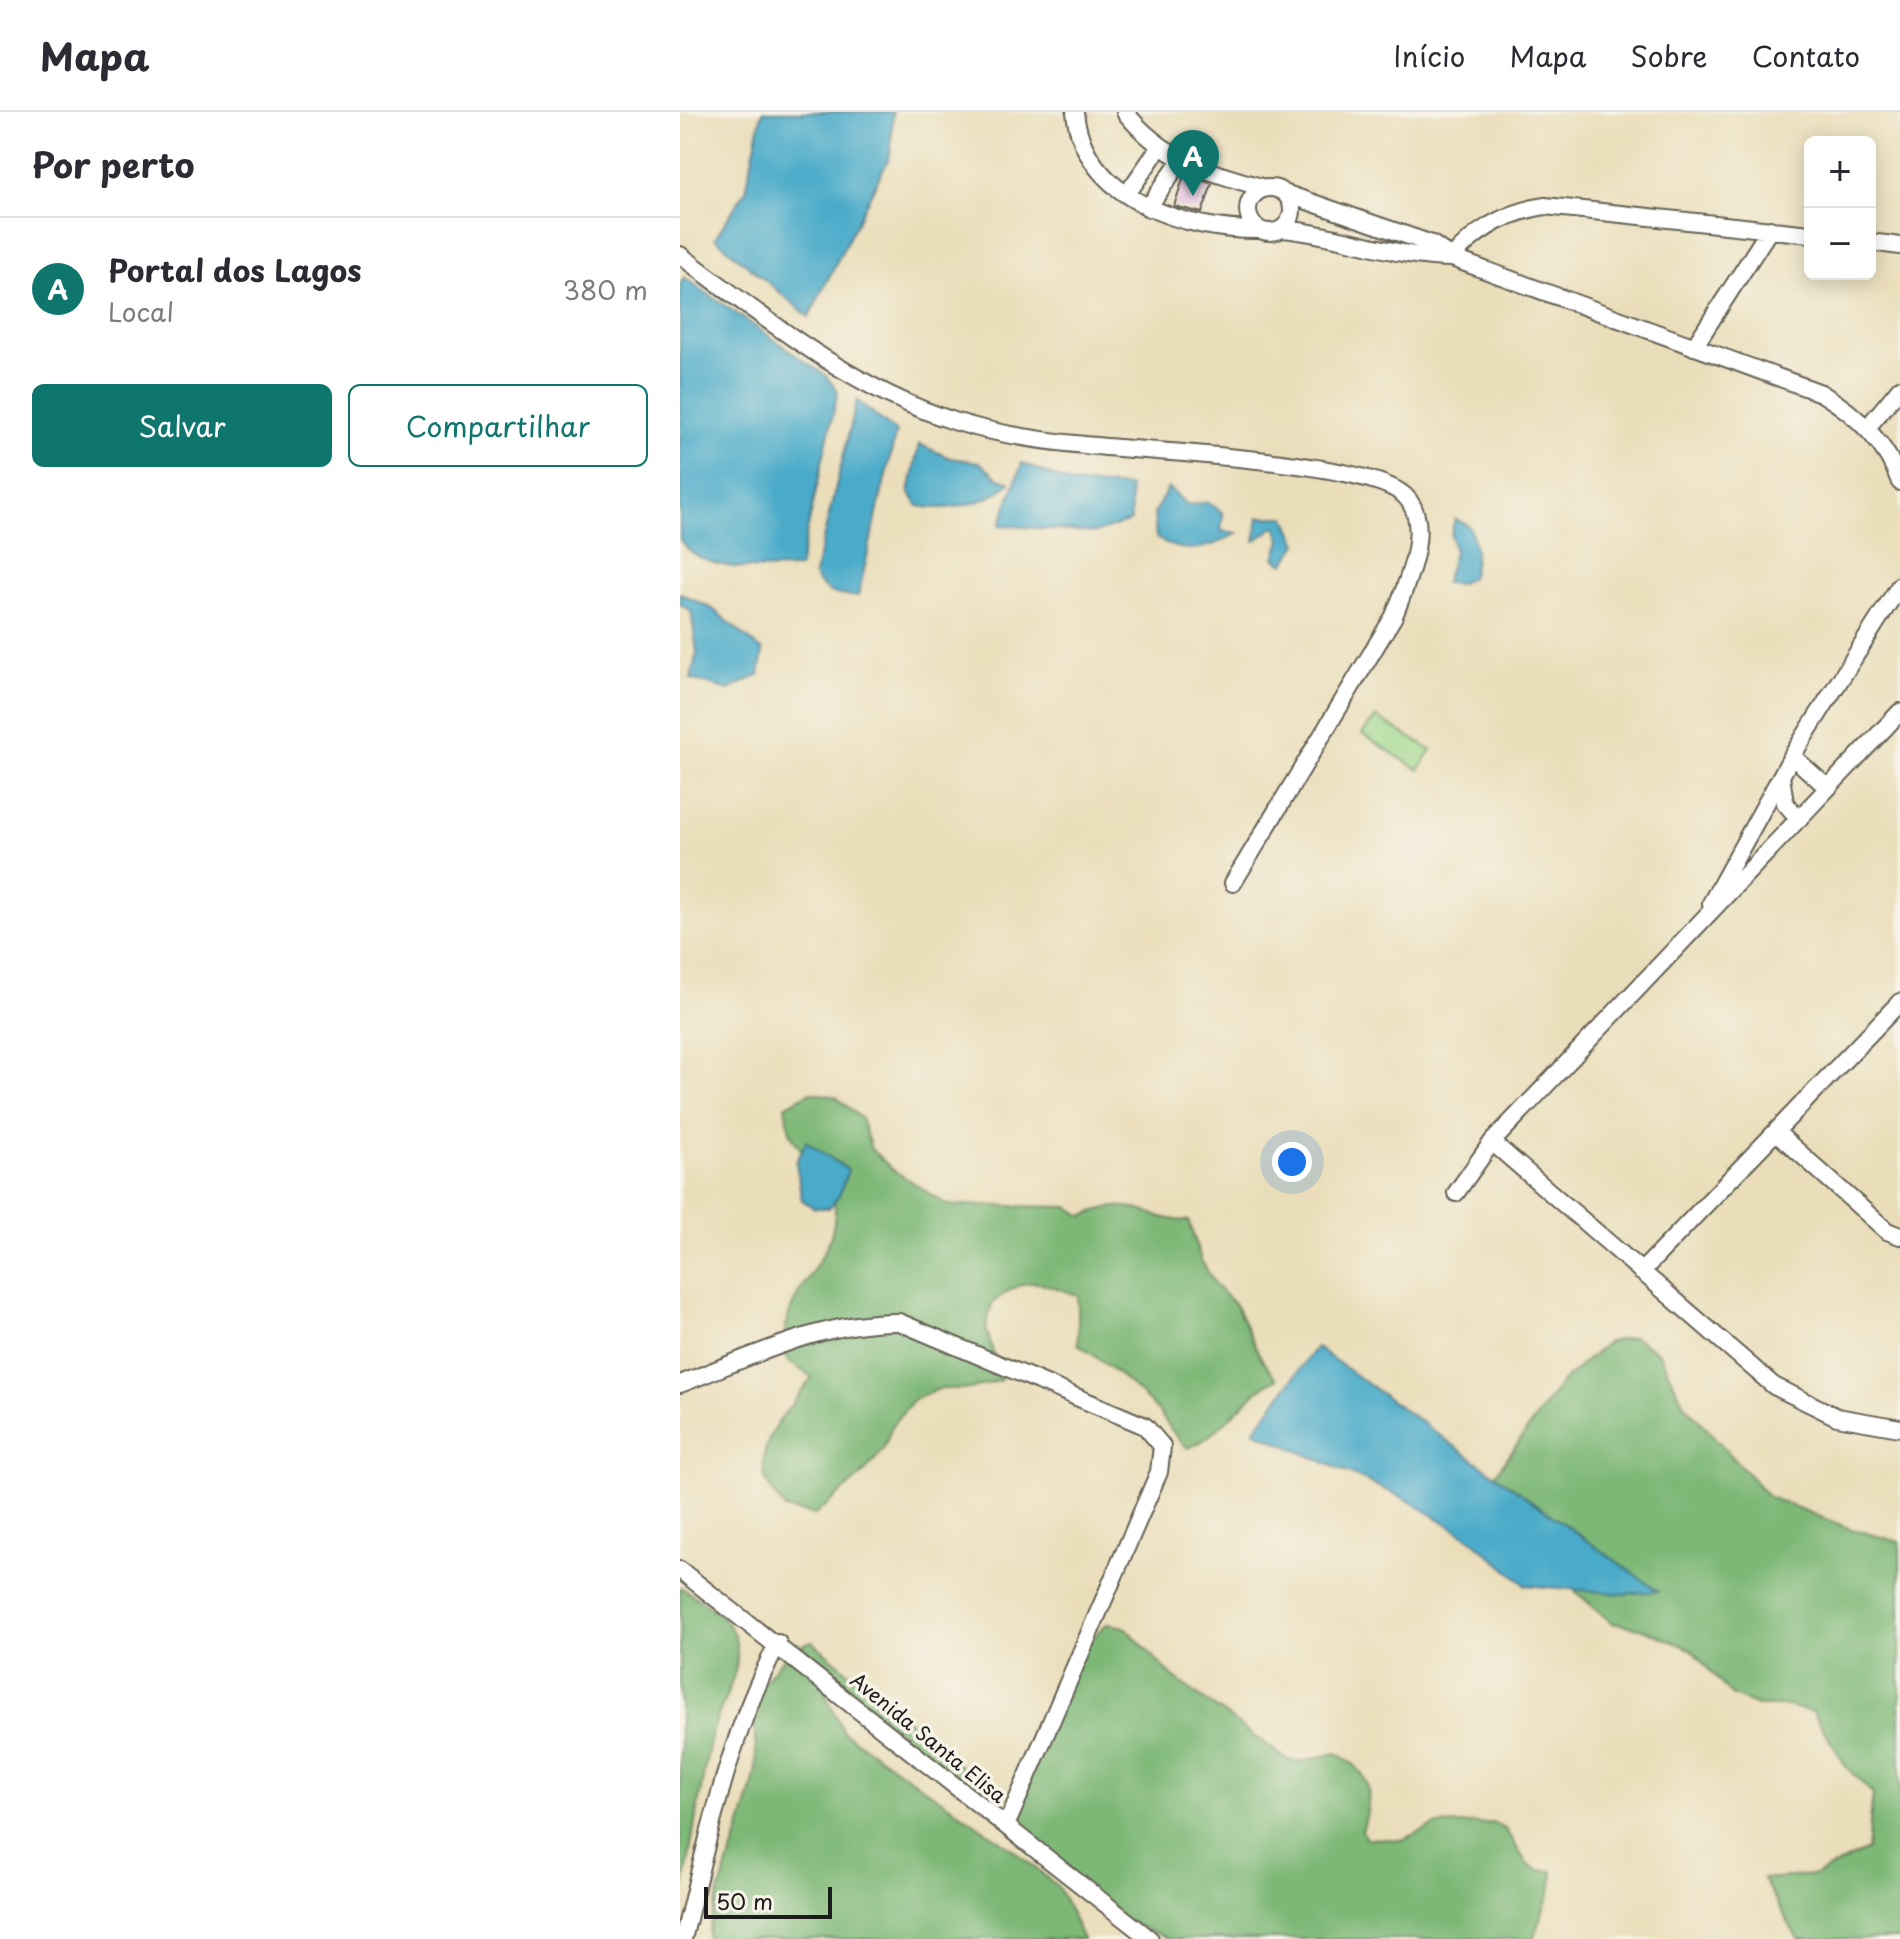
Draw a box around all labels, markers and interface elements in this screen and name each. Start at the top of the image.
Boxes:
text: Mapa [40,27,150,84]
text: Início [1393,34,1465,77]
text: Mapa [1509,34,1586,77]
text: Sobre [1630,34,1708,77]
text: Contato [1752,34,1860,77]
pin: A [1167,130,1219,196]
map controls [1804,136,1876,280]
button: + [1804,136,1876,208]
text: Por perto [32,138,194,190]
button: − [1804,208,1876,280]
text: Portal dos Lagos [108,247,362,292]
text: A [48,270,68,309]
text: 380 m [563,270,648,309]
text: Local [108,292,174,331]
button: Salvar [32,384,332,467]
button: Compartilhar [348,384,648,467]
your location [1272,1142,1312,1182]
street label: Avenida Santa Elisa [844,1665,1013,1810]
scale bar [704,1883,832,1919]
text: 50 m [716,1884,773,1917]

